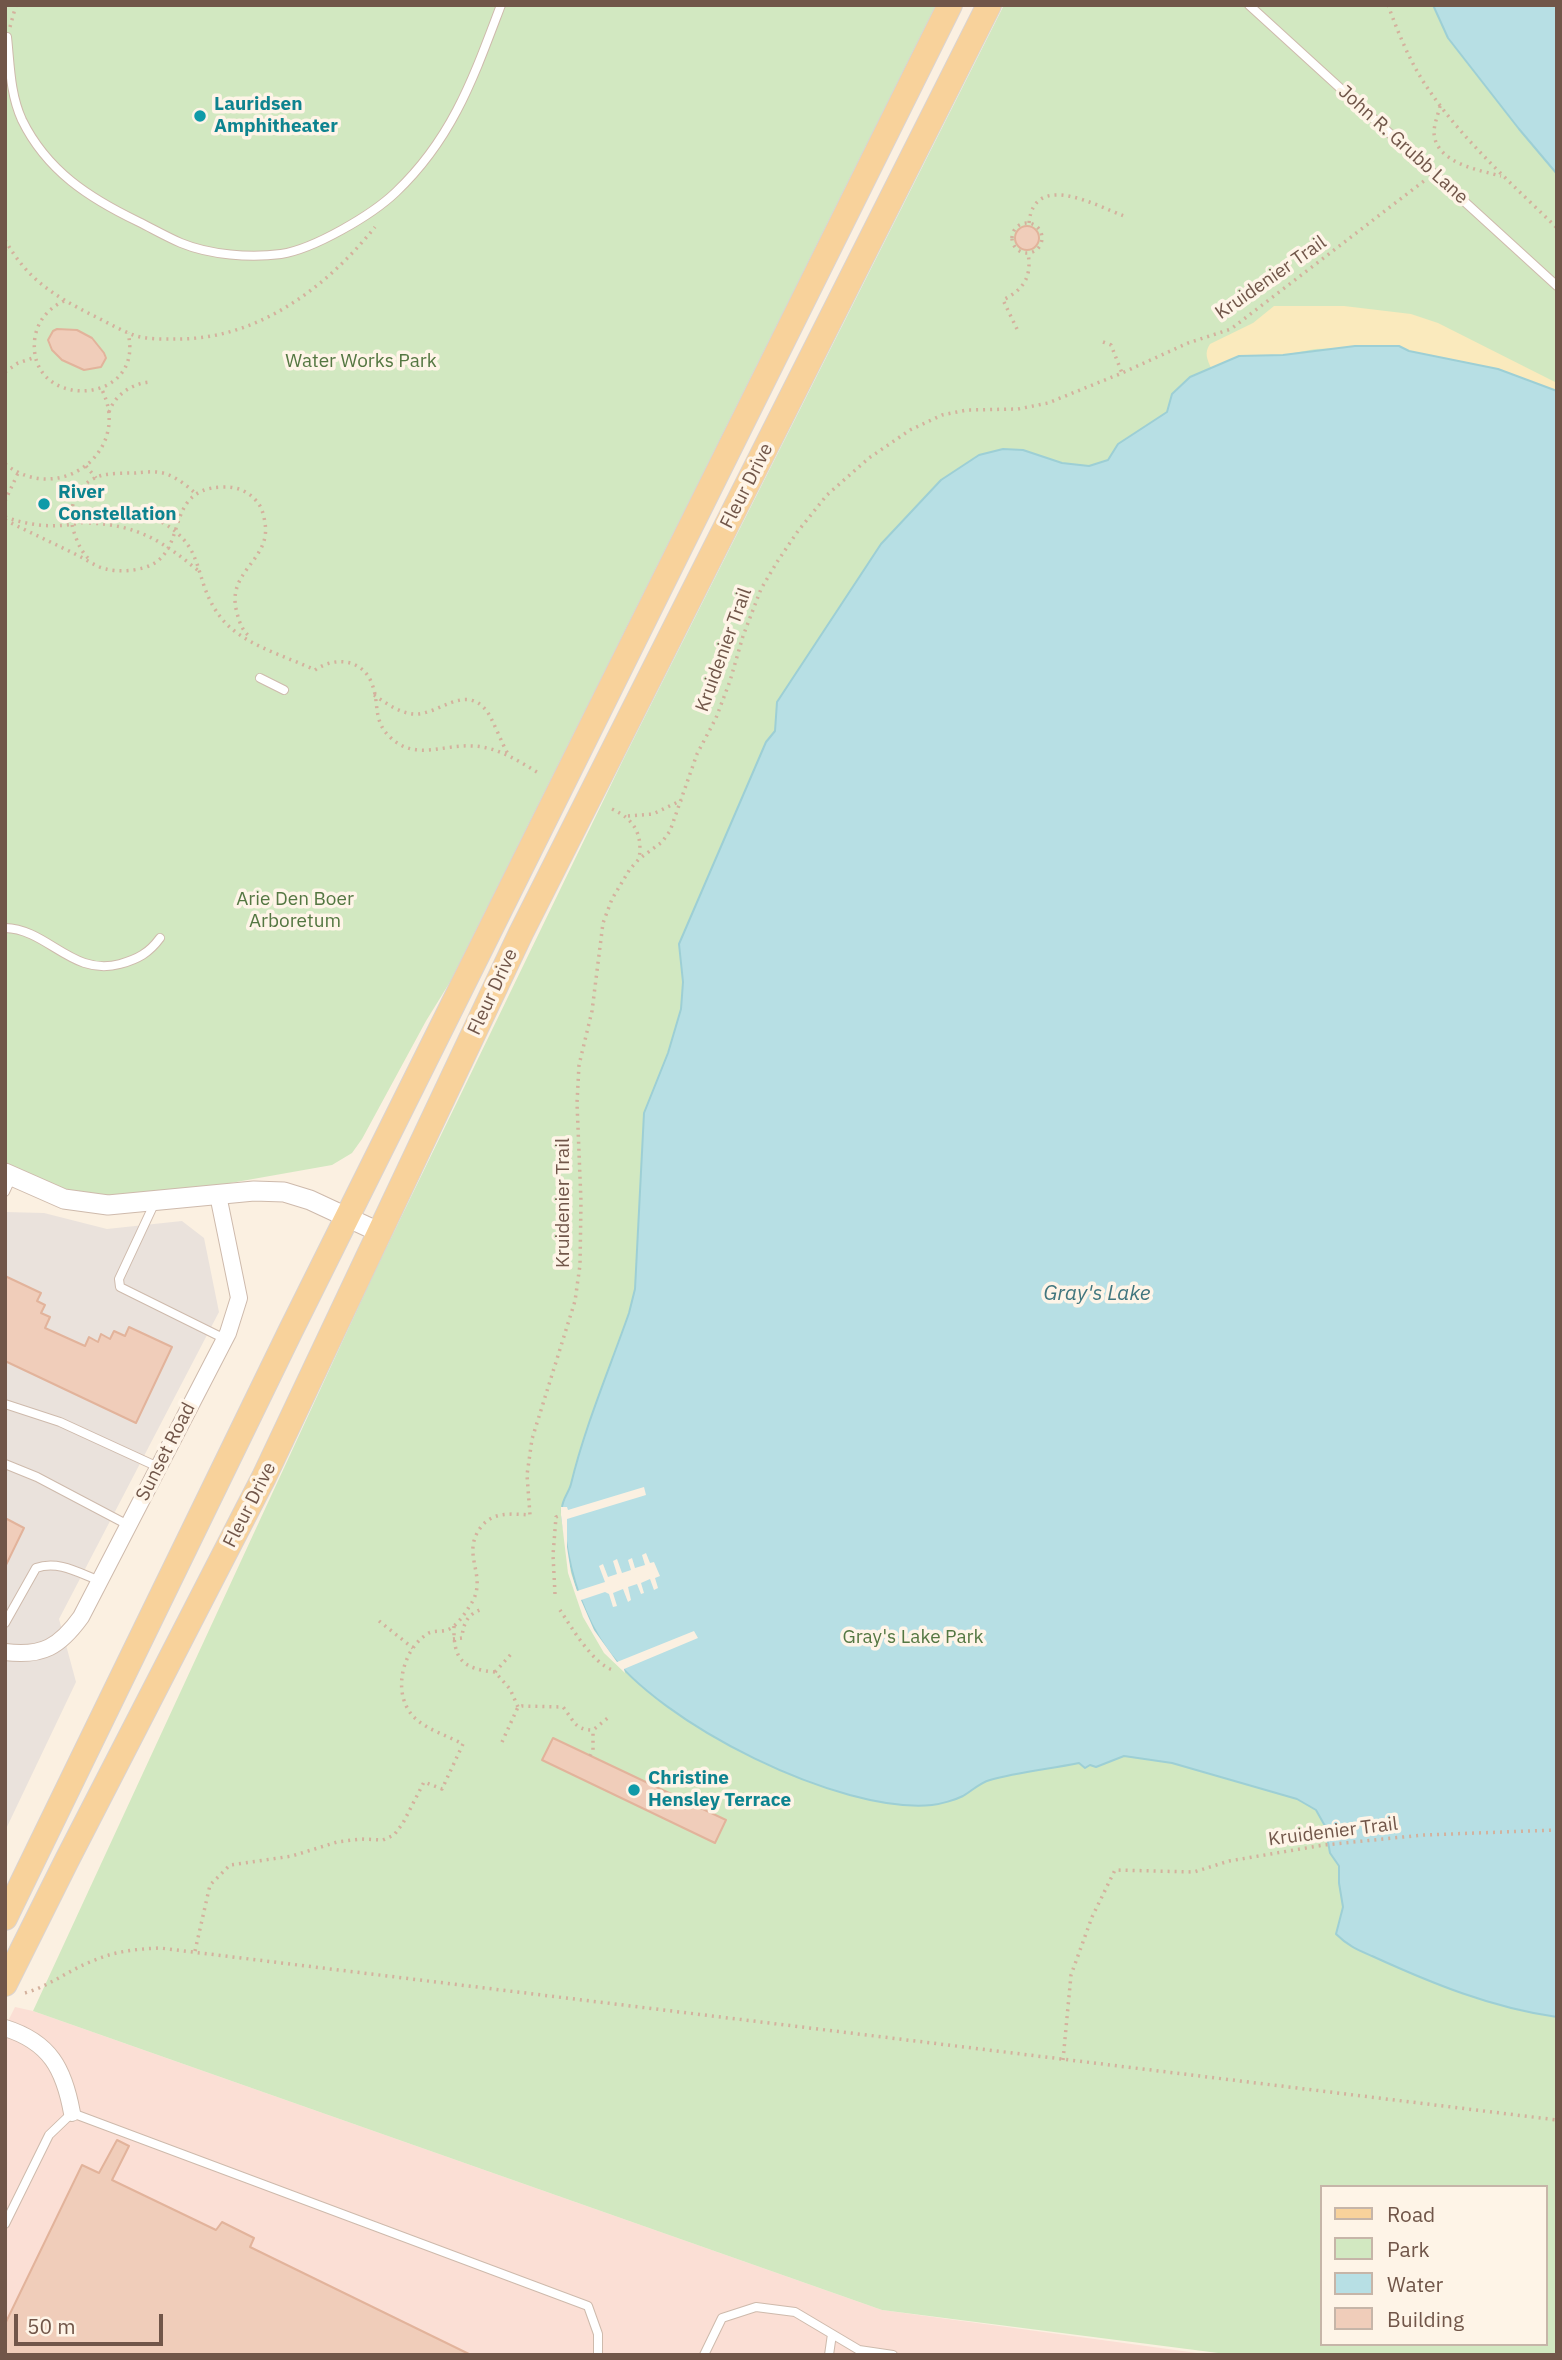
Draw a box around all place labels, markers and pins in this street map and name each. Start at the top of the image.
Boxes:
place label: Lauridsen Amphitheater [214,94,338,138]
marker: Lauridsen Amphitheater [192,108,208,124]
place label: River Constellation [58,482,177,526]
marker: River Constellation [36,496,52,512]
place label: Christine Hensley Terrace [648,1768,791,1812]
marker: Christine Hensley Terrace [626,1782,642,1798]

